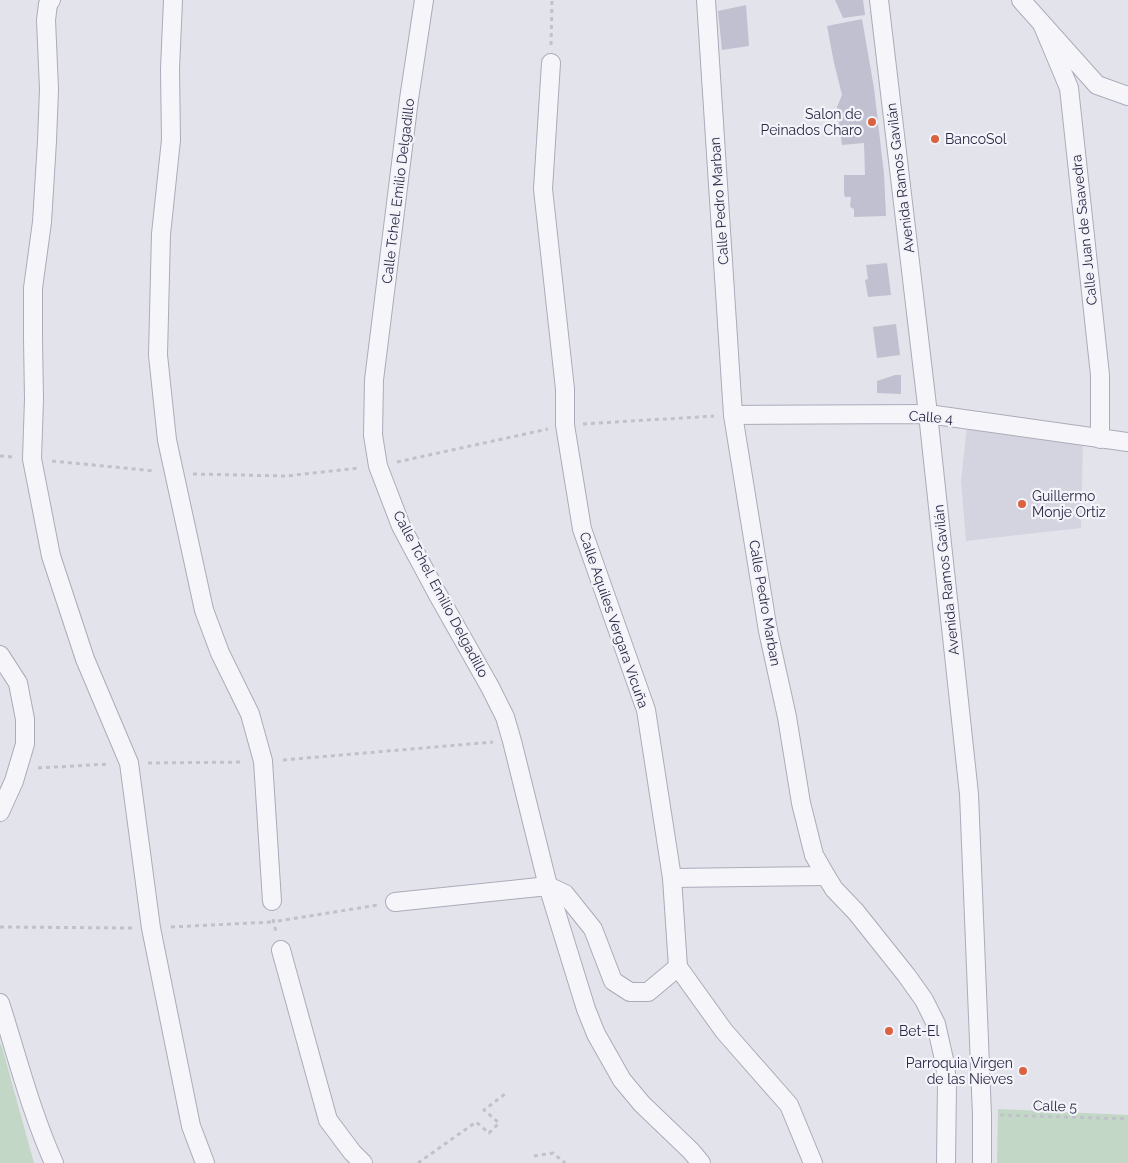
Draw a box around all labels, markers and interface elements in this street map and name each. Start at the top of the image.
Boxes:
street label: Calle Tchel. Emilio Delgadillo [379,97,417,285]
street label: Avenida Ramos Gavilán [883,102,917,254]
place label: Salon de Peinados Charo [761,106,862,138]
marker: Salon de Peinados Charo [866,116,878,128]
place label: BancoSol [945,131,1007,147]
marker: BancoSol [929,133,941,145]
street label: Calle Pedro Marban [707,137,731,265]
street label: Calle Juan de Saavedra [1068,154,1100,306]
street label: Calle 4 [908,407,954,427]
place label: Guillermo Monje Ortiz [1032,488,1106,520]
marker: Guillermo Monje Ortiz [1016,498,1028,510]
street label: Avenida Ramos Gavilán [930,504,962,656]
street label: Calle Tchel. Emilio Delgadillo [390,508,492,680]
street label: Calle Aquiles Vergara Vicuña [576,530,652,710]
street label: Calle Pedro Marban [746,539,784,667]
place label: Bet-El [899,1023,940,1039]
marker: Bet-El [883,1025,895,1037]
place label: Parroquia Virgen de las Nieves [906,1055,1013,1087]
marker: Parroquia Virgen de las Nieves [1017,1065,1029,1077]
street label: Calle 5 [1033,1097,1078,1115]

